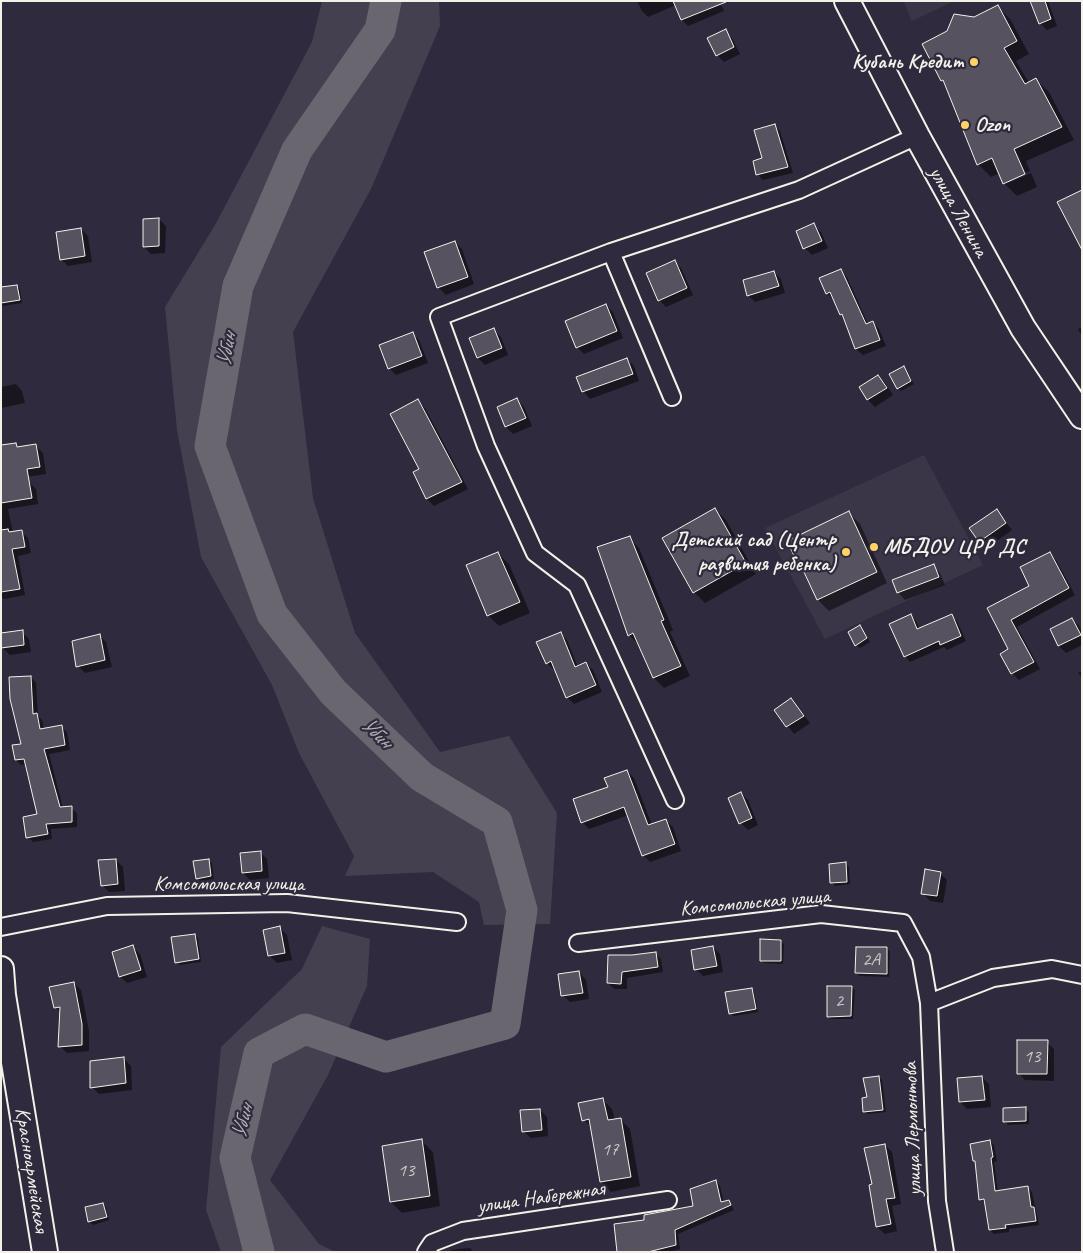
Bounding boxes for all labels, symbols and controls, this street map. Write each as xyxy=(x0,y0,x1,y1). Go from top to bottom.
place label: Кубань Кредит xyxy=(852,49,964,75)
marker: Кубань Кредит xyxy=(968,56,980,68)
place label: Ozon xyxy=(975,112,1010,138)
marker: Ozon xyxy=(959,119,971,131)
street label: улица Ленина xyxy=(923,162,993,262)
water label: Убин xyxy=(211,331,243,369)
place label: Детский сад (Центр развития ребенка) xyxy=(672,527,836,577)
place label: МБДОУ ЦРР ДС xyxy=(884,534,1025,560)
marker: МБДОУ ЦРР ДС xyxy=(868,541,880,553)
marker: Детский сад (Центр развития ребенка) xyxy=(840,546,852,558)
water label: Убин xyxy=(355,712,397,754)
street label: Комсомольская улица xyxy=(154,871,304,897)
street label: Комсомольская улица xyxy=(679,884,831,922)
house number: 2А xyxy=(862,949,880,971)
house number: 2 xyxy=(835,990,843,1012)
house number: 13 xyxy=(1023,1046,1041,1068)
street label: улица Лермонтова xyxy=(898,1062,928,1196)
water label: Убин xyxy=(226,1102,260,1142)
street label: Красноармейская xyxy=(9,1106,53,1234)
house number: 17 xyxy=(601,1139,619,1161)
house number: 13 xyxy=(397,1160,415,1182)
street label: улица Набережная xyxy=(476,1177,606,1219)

